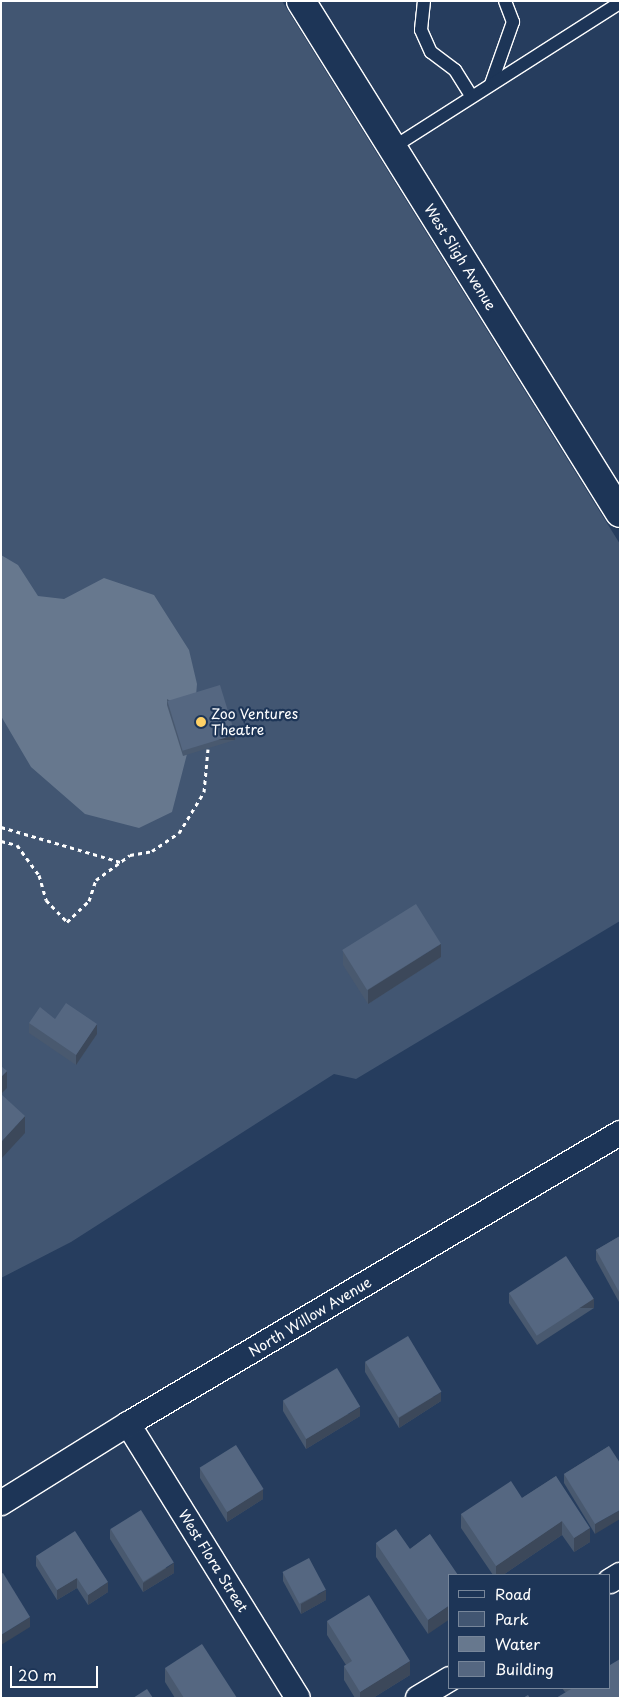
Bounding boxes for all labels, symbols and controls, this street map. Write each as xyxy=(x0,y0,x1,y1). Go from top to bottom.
street label: West Sligh Avenue xyxy=(420,200,500,314)
place label: Zoo Ventures Theatre xyxy=(211,706,298,739)
marker: Zoo Ventures Theatre xyxy=(195,716,207,728)
street label: North Willow Avenue xyxy=(246,1274,374,1360)
street label: West Flora Street xyxy=(175,1507,251,1615)
legend xyxy=(448,1574,611,1689)
text: Road xyxy=(495,1582,531,1605)
text: Park xyxy=(495,1607,529,1630)
text: Water xyxy=(495,1632,540,1655)
scale bar xyxy=(12,1656,100,1688)
text: Building xyxy=(495,1657,554,1680)
text: 20 m xyxy=(18,1663,57,1686)

